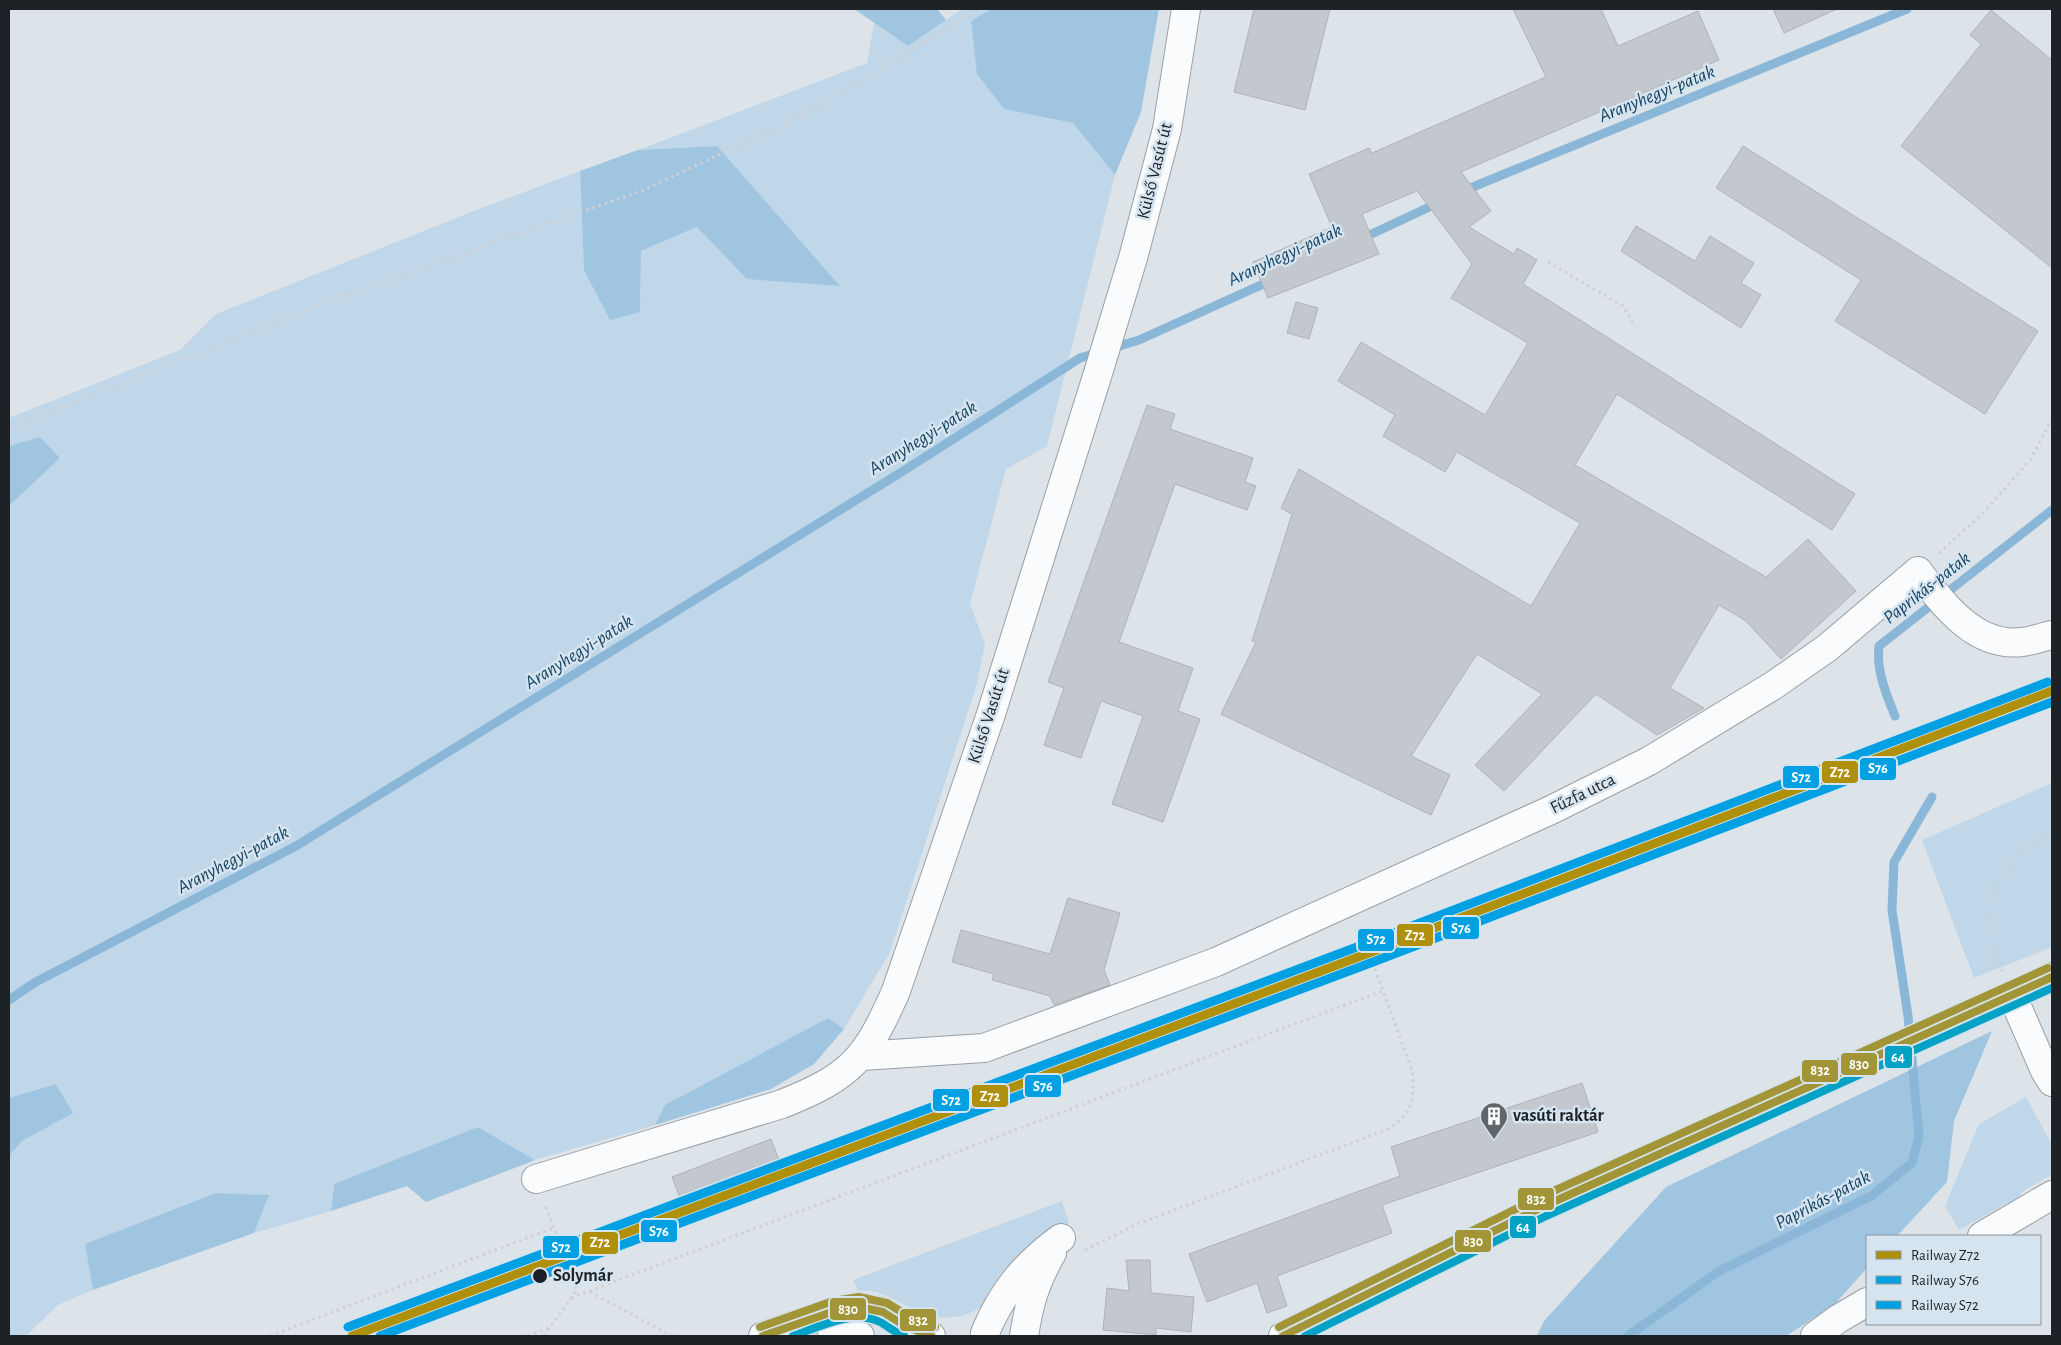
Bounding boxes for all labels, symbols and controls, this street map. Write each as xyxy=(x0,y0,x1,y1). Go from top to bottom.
water label: Aranyhegyi-patak xyxy=(1595,62,1718,126)
street label: Külső Vasút út xyxy=(1134,121,1176,221)
water label: Aranyhegyi-patak xyxy=(1224,220,1345,290)
water label: Aranyhegyi-patak xyxy=(865,397,981,479)
water label: Paprikás-patak xyxy=(1880,548,1974,628)
water label: Aranyhegyi-patak xyxy=(521,611,637,693)
street label: Külső Vasút út xyxy=(965,666,1013,766)
line badge: S76 xyxy=(1859,757,1897,781)
line badge: Z72 xyxy=(1821,760,1859,784)
text: S76 xyxy=(1868,762,1888,776)
line badge: S72 xyxy=(1782,765,1820,789)
text: Z72 xyxy=(1830,766,1851,780)
street label: Fűzfa utca xyxy=(1548,771,1618,817)
text: S72 xyxy=(1791,771,1811,785)
water label: Aranyhegyi-patak xyxy=(173,823,292,898)
line badge: S76 xyxy=(1442,916,1480,940)
text: S76 xyxy=(1451,922,1471,936)
line badge: Z72 xyxy=(1396,923,1434,947)
line badge: S72 xyxy=(1357,928,1395,952)
text: Z72 xyxy=(1405,929,1426,943)
text: S72 xyxy=(1366,933,1386,947)
line badge: 64 xyxy=(1884,1045,1913,1069)
text: 64 xyxy=(1891,1051,1905,1065)
line badge: 830 xyxy=(1840,1052,1878,1076)
text: 830 xyxy=(1849,1058,1869,1072)
line badge: 832 xyxy=(1801,1059,1839,1083)
text: 832 xyxy=(1810,1064,1830,1078)
line badge: S76 xyxy=(1024,1074,1062,1098)
text: S76 xyxy=(1033,1080,1053,1094)
line badge: Z72 xyxy=(971,1084,1009,1108)
line badge: S72 xyxy=(932,1088,970,1112)
text: Z72 xyxy=(980,1090,1001,1104)
text: S72 xyxy=(941,1094,961,1108)
building icon: vasúti raktár xyxy=(1479,1101,1509,1140)
place label: vasúti raktár xyxy=(1513,1107,1605,1125)
water label: Paprikás-patak xyxy=(1772,1167,1874,1233)
line badge: 832 xyxy=(1517,1187,1555,1211)
text: 832 xyxy=(1526,1193,1546,1207)
line badge: 64 xyxy=(1509,1215,1537,1239)
line badge: S76 xyxy=(640,1219,678,1243)
text: 64 xyxy=(1516,1221,1530,1235)
text: S76 xyxy=(649,1225,669,1239)
line badge: 830 xyxy=(1454,1229,1492,1253)
line badge: Z72 xyxy=(581,1231,619,1255)
line badge: S72 xyxy=(542,1235,580,1259)
text: 830 xyxy=(1463,1235,1483,1249)
legend xyxy=(1866,1235,2041,1325)
text: Z72 xyxy=(590,1236,611,1250)
text: S72 xyxy=(551,1241,571,1255)
text: Railway Z72 xyxy=(1911,1248,1980,1263)
marker: Solymár xyxy=(531,1267,549,1285)
place label: Solymár xyxy=(553,1267,613,1285)
text: Railway S76 xyxy=(1911,1273,1979,1288)
line badge: 830 xyxy=(829,1297,867,1321)
text: Railway S72 xyxy=(1911,1298,1979,1313)
text: 830 xyxy=(838,1303,858,1317)
line badge: 832 xyxy=(899,1308,937,1332)
text: 832 xyxy=(908,1314,928,1328)

